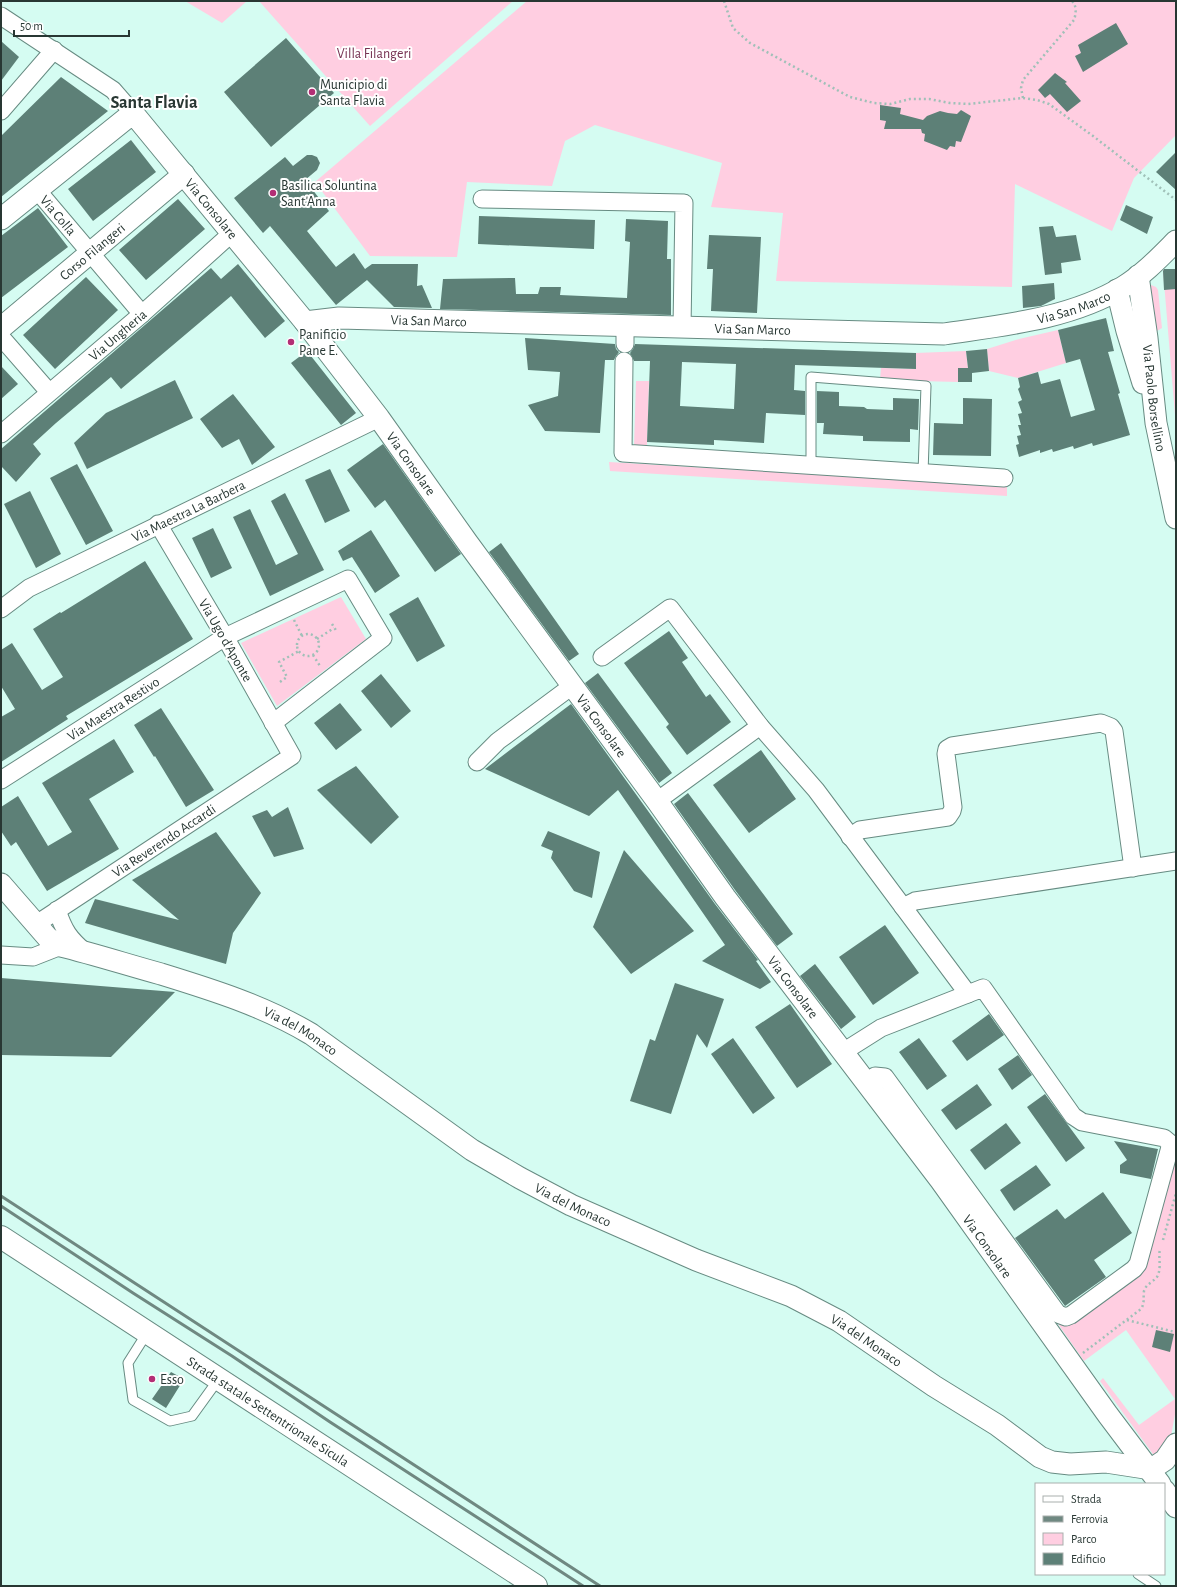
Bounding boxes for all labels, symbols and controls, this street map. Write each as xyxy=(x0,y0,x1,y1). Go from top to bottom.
scale bar xyxy=(14,12,129,38)
text: 50 m xyxy=(20,20,43,32)
park label: Villa Filangeri xyxy=(337,47,411,61)
place label: Municipio di Santa Flavia xyxy=(320,78,388,108)
marker: Municipio di Santa Flavia xyxy=(307,87,317,97)
district label: Santa Flavia xyxy=(110,94,198,112)
street label: Via Consolare xyxy=(182,176,240,242)
place label: Basilica Soluntina Sant'Anna xyxy=(281,179,377,209)
marker: Basilica Soluntina Sant'Anna xyxy=(268,188,278,198)
street label: Via Colla xyxy=(37,193,79,239)
street label: Corso Filangeri xyxy=(57,221,128,283)
street label: Via San Marco xyxy=(1036,289,1113,327)
street label: Via Ungheria xyxy=(87,307,150,364)
street label: Via San Marco xyxy=(390,313,467,329)
street label: Via San Marco xyxy=(714,322,791,338)
place label: Panificio Pane E. xyxy=(299,328,346,358)
marker: Panificio Pane E. xyxy=(286,337,296,347)
street label: Via Paolo Borsellino xyxy=(1140,344,1168,453)
street label: Via Consolare xyxy=(383,430,438,498)
street label: Via Maestra La Barbera xyxy=(130,478,248,545)
street label: Via Ugo d'Aponte xyxy=(196,597,254,684)
street label: Via Maestra Restivo xyxy=(65,675,162,744)
street label: Via Consolare xyxy=(573,692,628,760)
street label: Via Reverendo Accardi xyxy=(110,802,218,880)
street label: Via Consolare xyxy=(765,954,820,1021)
street label: Via del Monaco xyxy=(261,1005,340,1059)
street label: Via del Monaco xyxy=(532,1181,613,1230)
street label: Via Consolare xyxy=(960,1213,1014,1281)
street label: Via del Monaco xyxy=(828,1312,904,1370)
street label: Strada statale Settentrionale Sicula xyxy=(184,1354,352,1470)
place label: Esso xyxy=(160,1373,184,1387)
marker: Esso xyxy=(147,1374,157,1384)
legend xyxy=(1035,1483,1165,1575)
text: Strada xyxy=(1071,1493,1102,1505)
text: Ferrovia xyxy=(1071,1513,1109,1525)
text: Parco xyxy=(1071,1533,1097,1545)
text: Edificio xyxy=(1071,1553,1106,1565)

